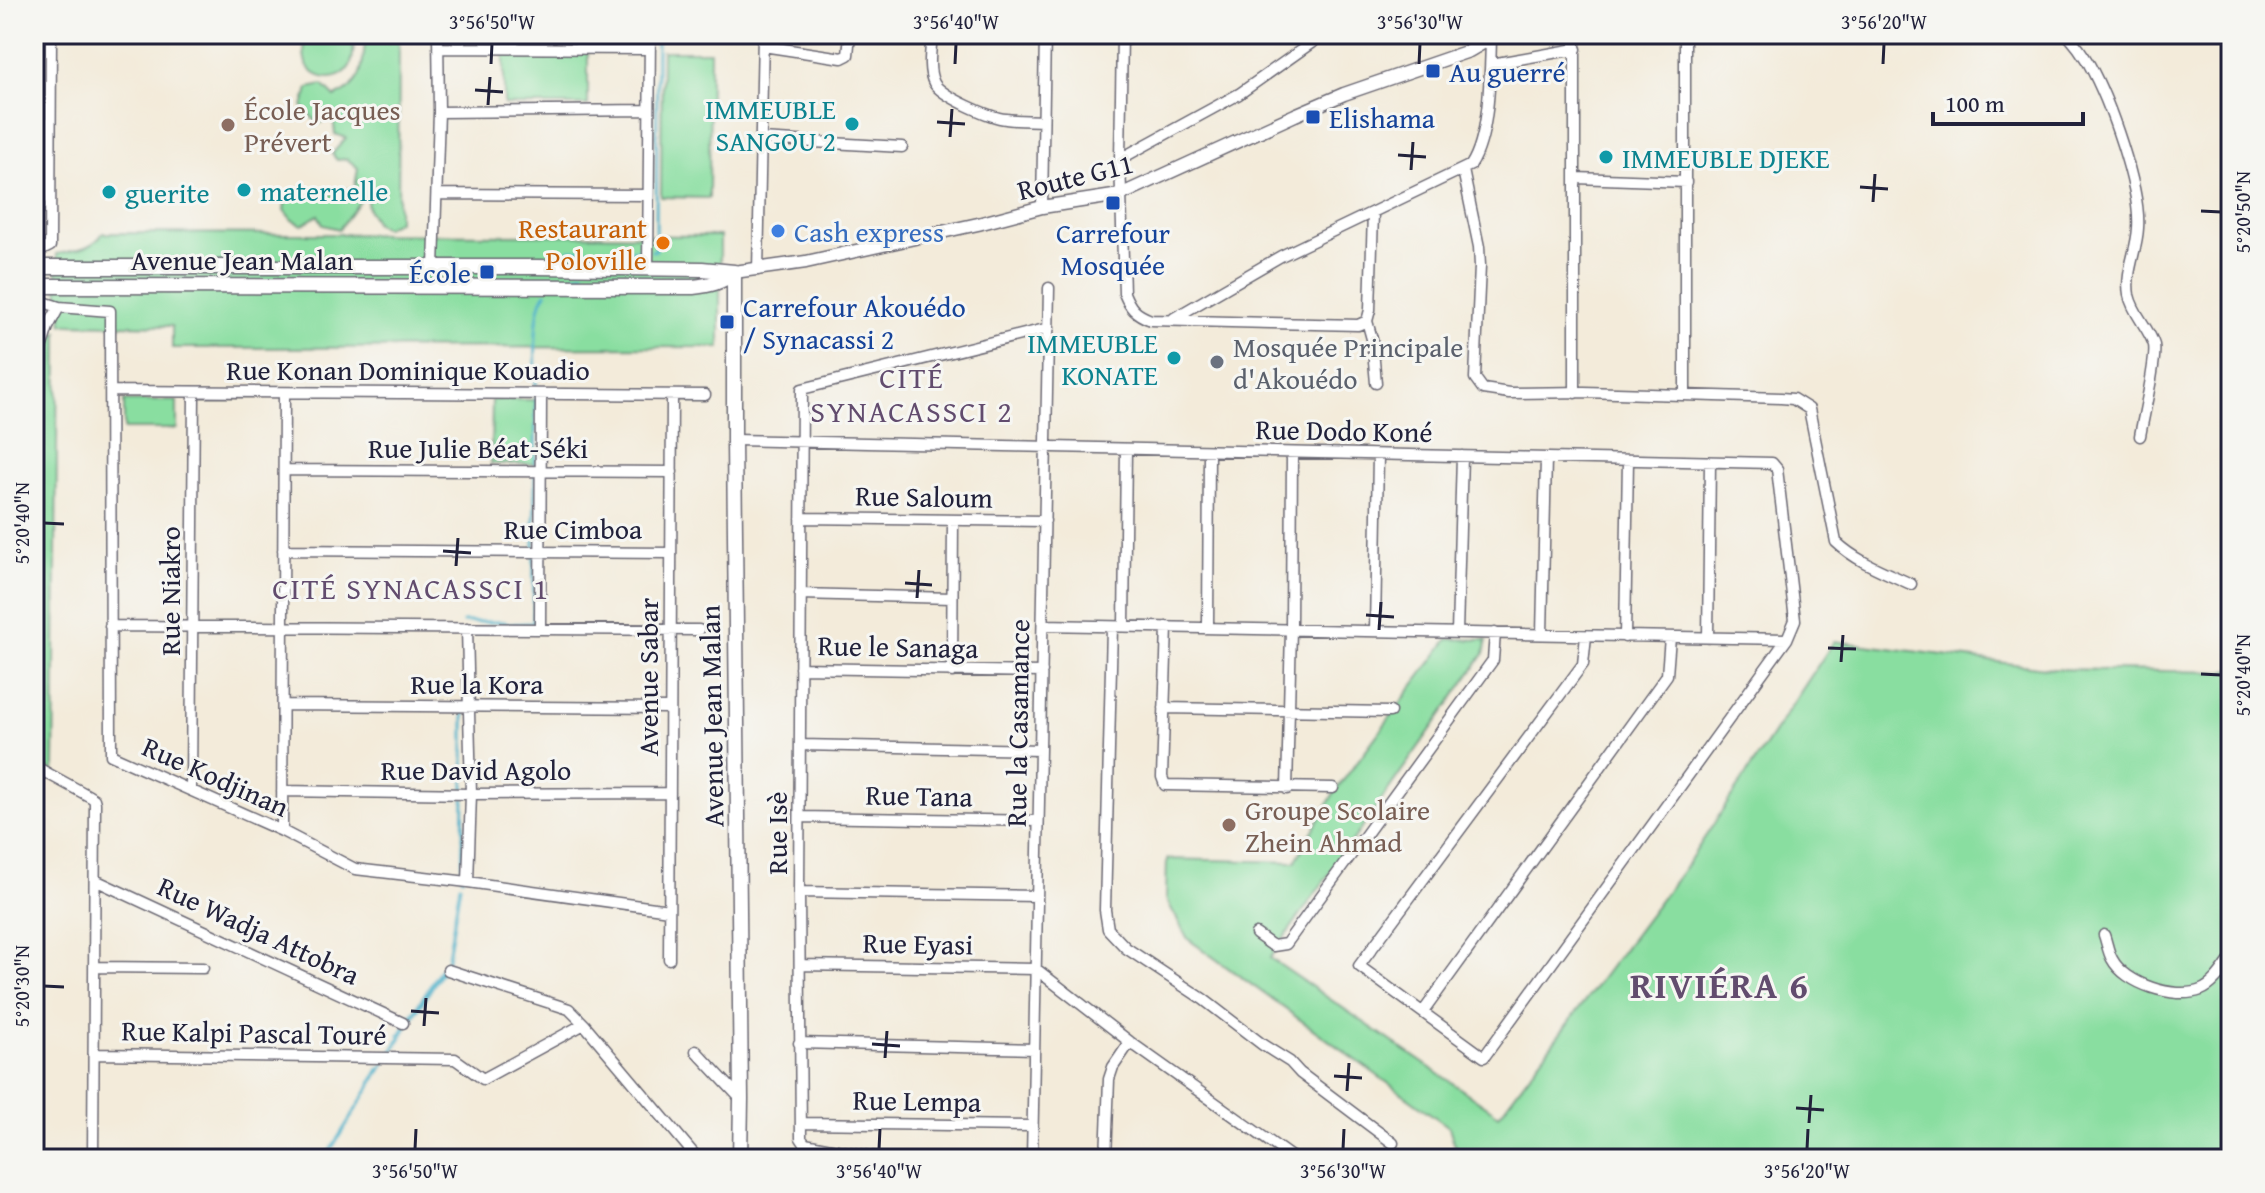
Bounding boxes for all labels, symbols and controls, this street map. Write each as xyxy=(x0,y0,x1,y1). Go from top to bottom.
text: 3°56'50"W xyxy=(449,7,535,36)
text: 3°56'40"W xyxy=(913,7,999,36)
text: 3°56'30"W xyxy=(1377,7,1463,36)
text: 3°56'20"W xyxy=(1841,7,1927,36)
place label: Au guerré xyxy=(1449,51,1566,92)
marker: Au guerré xyxy=(1424,62,1442,80)
scale bar xyxy=(1933,76,2083,126)
text: 100 m xyxy=(1945,86,2005,121)
place label: IMMEUBLE SANGOU 2 xyxy=(705,88,836,161)
place label: École Jacques Prévert xyxy=(244,89,401,162)
place label: Elishama xyxy=(1329,97,1436,138)
marker: Elishama xyxy=(1304,108,1322,126)
marker: IMMEUBLE SANGOU 2 xyxy=(843,115,861,133)
marker: École Jacques Prévert xyxy=(219,116,237,134)
place label: IMMEUBLE DJEKE xyxy=(1622,137,1830,178)
street label: Route G11 xyxy=(1013,142,1137,210)
marker: IMMEUBLE DJEKE xyxy=(1597,148,1615,166)
place label: maternelle xyxy=(260,170,388,211)
text: 5°20'50"N xyxy=(2228,171,2257,253)
place label: guerite xyxy=(125,172,210,213)
marker: maternelle xyxy=(235,181,253,199)
marker: guerite xyxy=(100,183,118,201)
marker: Carrefour Mosquée xyxy=(1104,194,1122,212)
place label: Restaurant Poloville xyxy=(518,207,647,280)
place label: Cash express xyxy=(794,211,944,252)
place label: Carrefour Mosquée xyxy=(1056,212,1171,285)
marker: Cash express xyxy=(769,222,787,240)
marker: Restaurant Poloville xyxy=(654,234,672,252)
street label: Avenue Jean Malan xyxy=(131,239,353,280)
place label: École xyxy=(409,252,471,293)
marker: École xyxy=(478,263,496,281)
place label: Carrefour Akouédo / Synacassi 2 xyxy=(743,286,966,359)
marker: Carrefour Akouédo / Synacassi 2 xyxy=(718,313,736,331)
place label: IMMEUBLE KONATE xyxy=(1027,322,1158,395)
place label: Mosquée Principale d'Akouédo xyxy=(1233,326,1463,399)
street label: Rue Konan Dominique Kouadio xyxy=(226,349,590,390)
marker: IMMEUBLE KONATE xyxy=(1165,349,1183,367)
marker: Mosquée Principale d'Akouédo xyxy=(1208,353,1226,371)
district label: CITÉ SYNACASSCI 2 xyxy=(810,355,1014,433)
street label: Rue Dodo Koné xyxy=(1255,408,1433,452)
street label: Rue Julie Béat-Séki xyxy=(368,427,588,468)
street label: Rue Saloum xyxy=(855,474,993,518)
text: 5°20'40"N xyxy=(7,482,36,564)
street label: Rue Cimboa xyxy=(504,508,643,549)
street label: Rue Niakro xyxy=(149,526,190,656)
district label: CITÉ SYNACASSCI 1 xyxy=(272,566,550,610)
street label: Avenue Sabar xyxy=(627,597,668,756)
street label: Avenue Jean Malan xyxy=(689,604,733,827)
street label: Rue la Casamance xyxy=(995,619,1039,827)
street label: Rue le Sanaga xyxy=(817,624,979,668)
text: 5°20'40"N xyxy=(2228,634,2257,716)
street label: Rue la Kora xyxy=(410,663,544,704)
street label: Rue Kodjinan xyxy=(136,725,296,827)
street label: Rue David Agolo xyxy=(381,749,571,790)
street label: Rue Tana xyxy=(865,774,974,816)
place label: Groupe Scolaire Zhein Ahmad xyxy=(1245,789,1430,862)
street label: Rue Isè xyxy=(756,791,797,875)
marker: Groupe Scolaire Zhein Ahmad xyxy=(1220,816,1238,834)
street label: Rue Wadja Attobra xyxy=(151,865,367,995)
street label: Rue Eyasi xyxy=(862,922,974,964)
text: 5°20'30"N xyxy=(7,945,36,1027)
district label: RIVIÉRA 6 xyxy=(1630,958,1810,1011)
street label: Rue Kalpi Pascal Touré xyxy=(121,1009,387,1055)
street label: Rue Lempa xyxy=(852,1078,982,1122)
text: 3°56'50"W xyxy=(372,1156,458,1185)
text: 3°56'40"W xyxy=(836,1156,922,1185)
text: 3°56'30"W xyxy=(1300,1156,1386,1185)
text: 3°56'20"W xyxy=(1764,1156,1850,1185)

